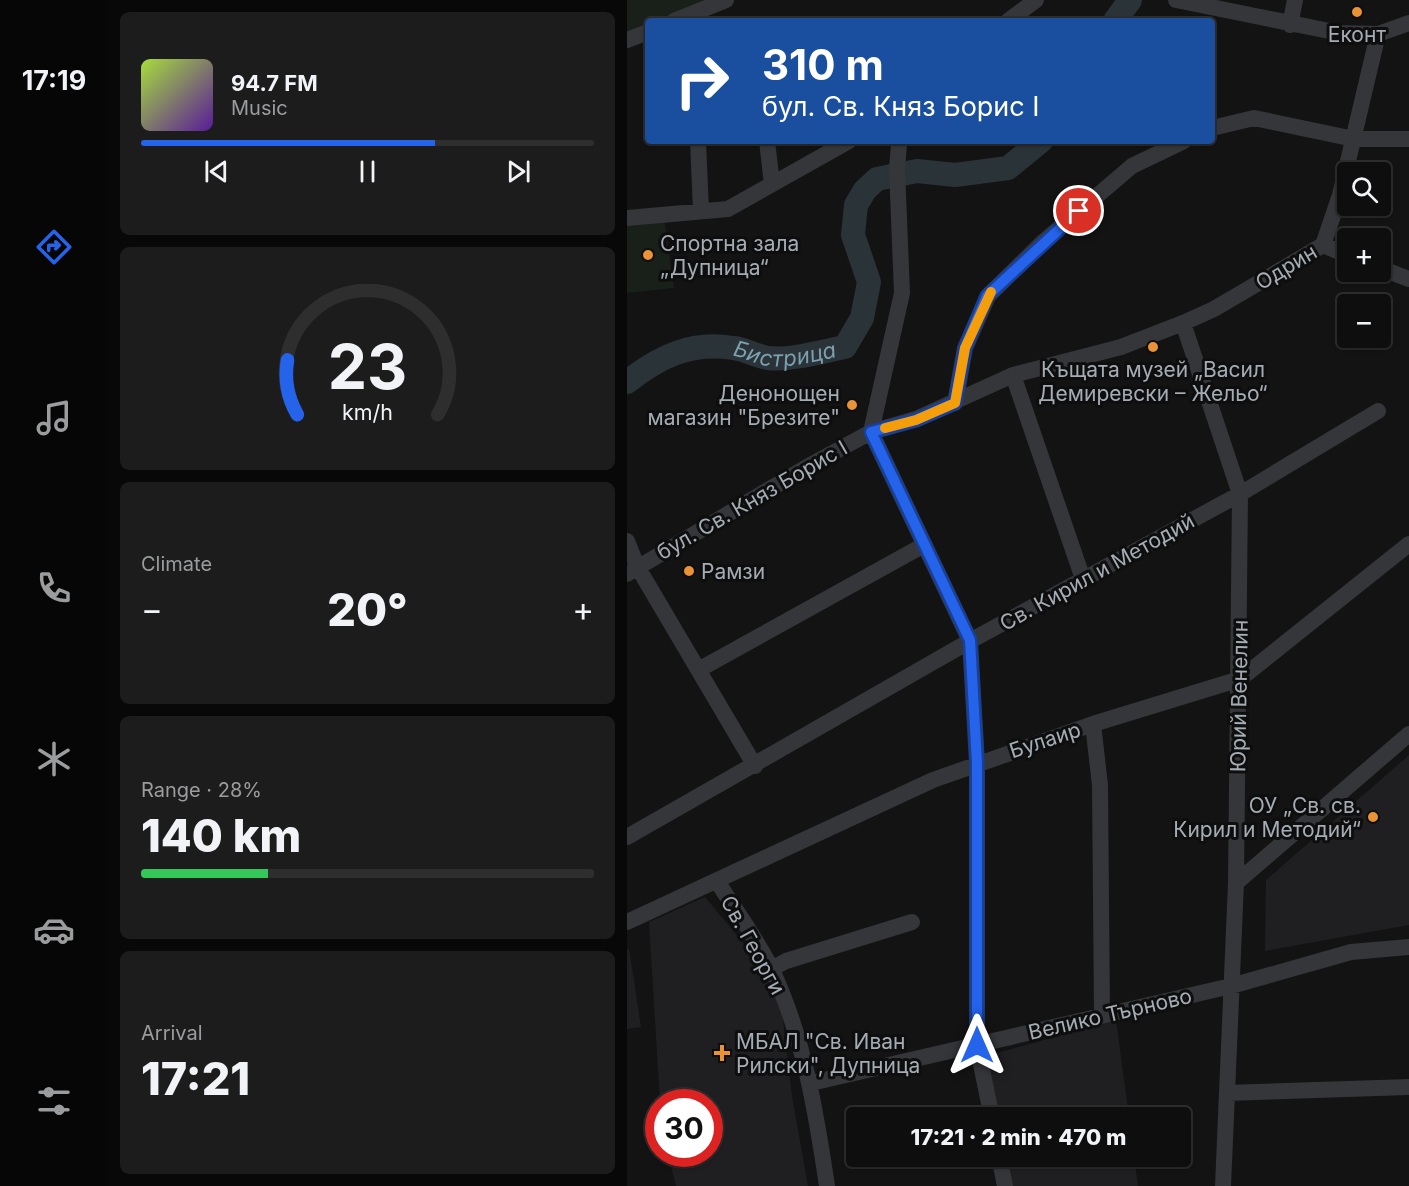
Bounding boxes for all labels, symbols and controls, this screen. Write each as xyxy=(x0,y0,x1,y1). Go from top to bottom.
marker: Еконт xyxy=(1350,5,1364,19)
place label: Еконт xyxy=(1328,22,1386,47)
text: 310 m xyxy=(762,39,884,90)
icon: right xyxy=(663,42,741,120)
text: 17:19 xyxy=(22,64,86,97)
text: 94.7 FM xyxy=(231,70,318,96)
text: бул. Св. Княз Борис I xyxy=(762,90,1040,123)
text: Music xyxy=(231,96,288,120)
icon: previous xyxy=(200,155,233,188)
icon: pause xyxy=(351,155,384,188)
icon: next xyxy=(502,155,535,188)
map controls xyxy=(1337,162,1391,348)
button: search xyxy=(1337,162,1391,216)
pin xyxy=(1053,185,1104,236)
icon: arrive xyxy=(1062,194,1095,227)
icon: directions xyxy=(33,226,75,268)
button: + xyxy=(1337,228,1391,282)
place label: Спортна зала „Дупница“ xyxy=(660,231,799,280)
street label: Одрин xyxy=(1251,239,1321,295)
marker: Спортна зала „Дупница“ xyxy=(641,248,655,262)
button: − xyxy=(1337,294,1391,348)
text: 23 xyxy=(328,329,407,404)
water label: Бистрица xyxy=(731,335,838,372)
marker: Къщата музей „Васил Демиревски – Жельо“ xyxy=(1146,340,1160,354)
place label: Къщата музей „Васил Демиревски – Жельо“ xyxy=(1038,357,1268,406)
place label: Денонощен магазин "Брезите" xyxy=(648,381,840,430)
icon: music xyxy=(33,397,75,439)
marker: Денонощен магазин "Брезите" xyxy=(845,398,859,412)
text: km/h xyxy=(342,400,393,426)
street label: бул. Св. Княз Борис I xyxy=(652,435,852,565)
street label: Св. Кирил и Методий xyxy=(995,508,1199,636)
text: Climate xyxy=(141,552,212,576)
place label: Рамзи xyxy=(701,559,765,584)
marker: Рамзи xyxy=(682,564,696,578)
icon: phone xyxy=(33,567,75,609)
text: 20° xyxy=(327,582,408,637)
text: − xyxy=(141,589,163,629)
text: + xyxy=(572,589,594,629)
street label: Юрий Венелин xyxy=(1225,620,1253,772)
street label: Булаир xyxy=(1006,717,1084,763)
icon: climate xyxy=(33,738,75,780)
text: Range · 28% xyxy=(141,778,262,802)
place label: ОУ „Св. св. Кирил и Методий“ xyxy=(1173,793,1361,842)
text: 140 km xyxy=(141,808,301,863)
marker: ОУ „Св. св. Кирил и Методий“ xyxy=(1366,810,1380,824)
street label: Св. Георги xyxy=(716,891,790,999)
icon: car xyxy=(33,909,75,951)
street label: Велико Търново xyxy=(1026,983,1194,1045)
position arrow xyxy=(945,1013,1009,1077)
text: Arrival xyxy=(141,1021,203,1045)
place label: МБАЛ "Св. Иван Рилски", Дупница xyxy=(736,1029,920,1078)
marker: МБАЛ "Св. Иван Рилски", Дупница xyxy=(713,1044,731,1062)
text: 17:21 xyxy=(141,1051,250,1106)
icon: filters xyxy=(33,1080,75,1122)
speed limit sign: 30 xyxy=(645,1089,723,1167)
text: 17:21 · 2 min · 470 m xyxy=(911,1124,1126,1150)

